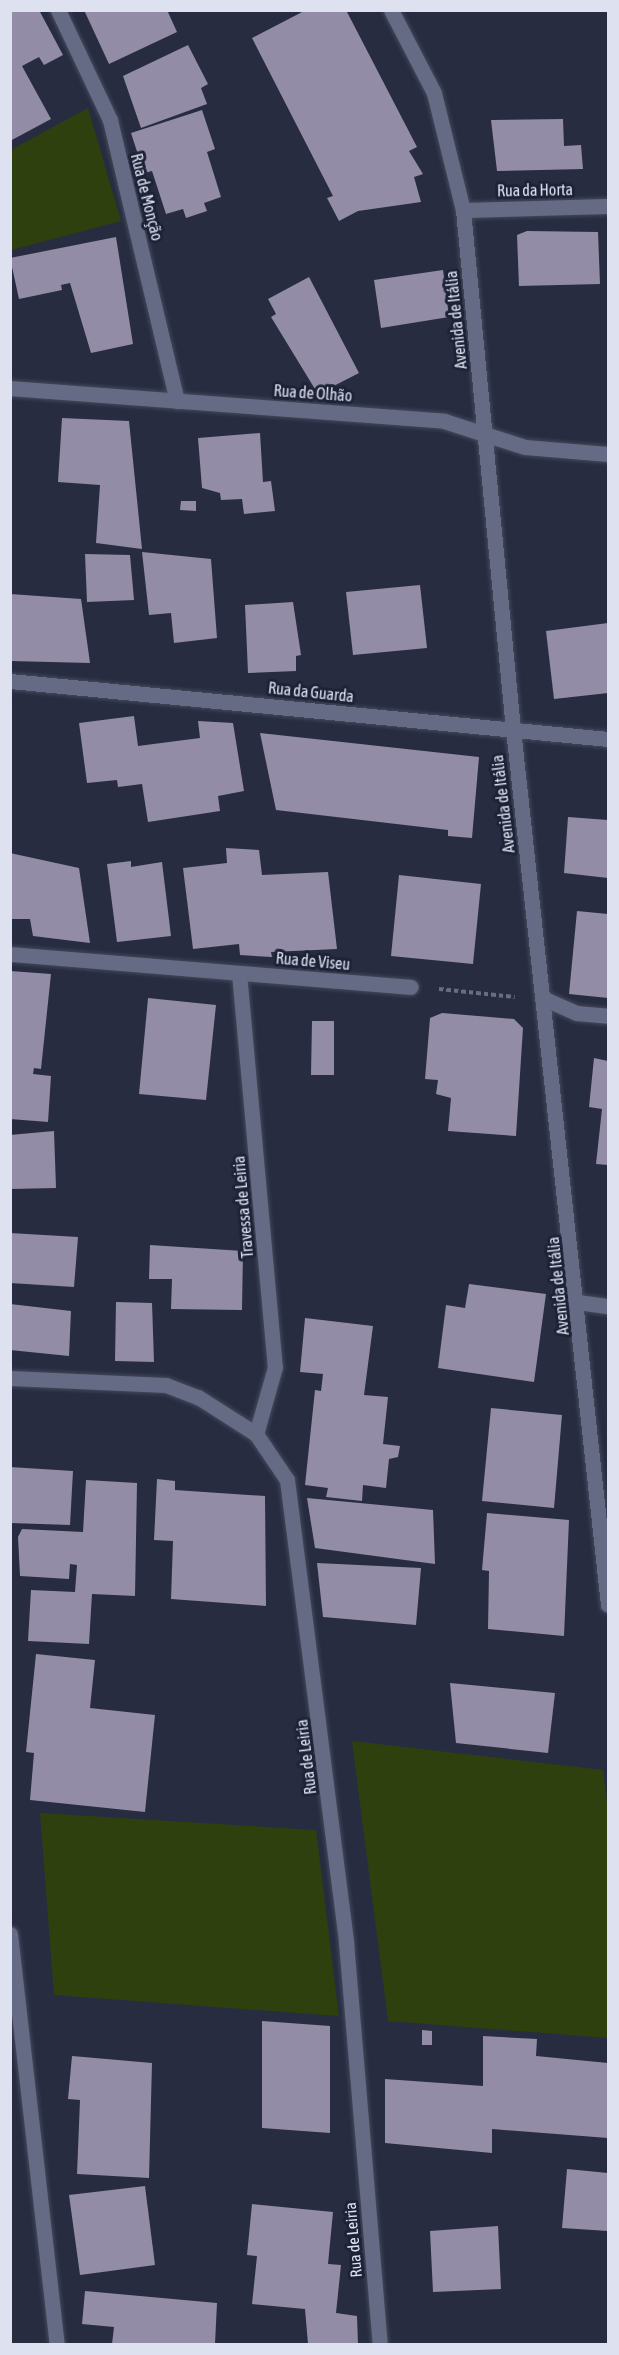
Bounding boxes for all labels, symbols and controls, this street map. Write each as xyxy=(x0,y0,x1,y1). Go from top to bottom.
street label: Rua de Monção xyxy=(127,151,167,243)
street label: Rua da Horta xyxy=(497,180,573,200)
street label: Avenida de Itália xyxy=(441,270,471,370)
street label: Rua de Olhão xyxy=(273,381,353,405)
street label: Rua da Guarda xyxy=(267,678,355,706)
street label: Avenida de Itália xyxy=(487,754,519,854)
street label: Rua de Viseu xyxy=(275,948,351,974)
street label: Travessa de Leiria xyxy=(229,1155,257,1259)
street label: Avenida de Itália xyxy=(543,1236,573,1336)
street label: Rua de Leiria xyxy=(292,1718,320,1796)
street label: Rua de Leiria xyxy=(340,2202,366,2278)

